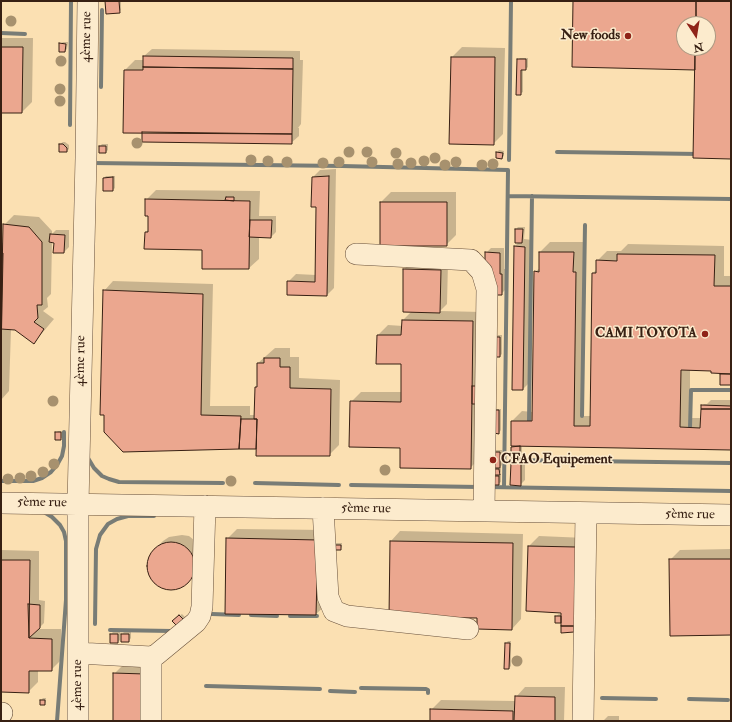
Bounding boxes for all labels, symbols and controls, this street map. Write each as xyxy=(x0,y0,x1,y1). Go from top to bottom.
street label: 4ème rue xyxy=(78,11,96,63)
north arrow xyxy=(676,16,716,56)
place label: New foods xyxy=(561,28,620,44)
marker: New foods xyxy=(623,31,633,41)
text: N xyxy=(692,40,705,55)
place label: CAMI TOYOTA xyxy=(595,326,697,342)
marker: CAMI TOYOTA xyxy=(700,329,710,339)
street label: 4ème rue xyxy=(72,335,90,387)
place label: CFAO Equipement xyxy=(501,452,612,468)
marker: CFAO Equipement xyxy=(488,455,498,465)
street label: 5ème rue xyxy=(17,494,67,512)
street label: 5ème rue xyxy=(341,500,391,518)
street label: 5ème rue xyxy=(665,506,715,524)
street label: 4ème rue xyxy=(70,659,86,711)

